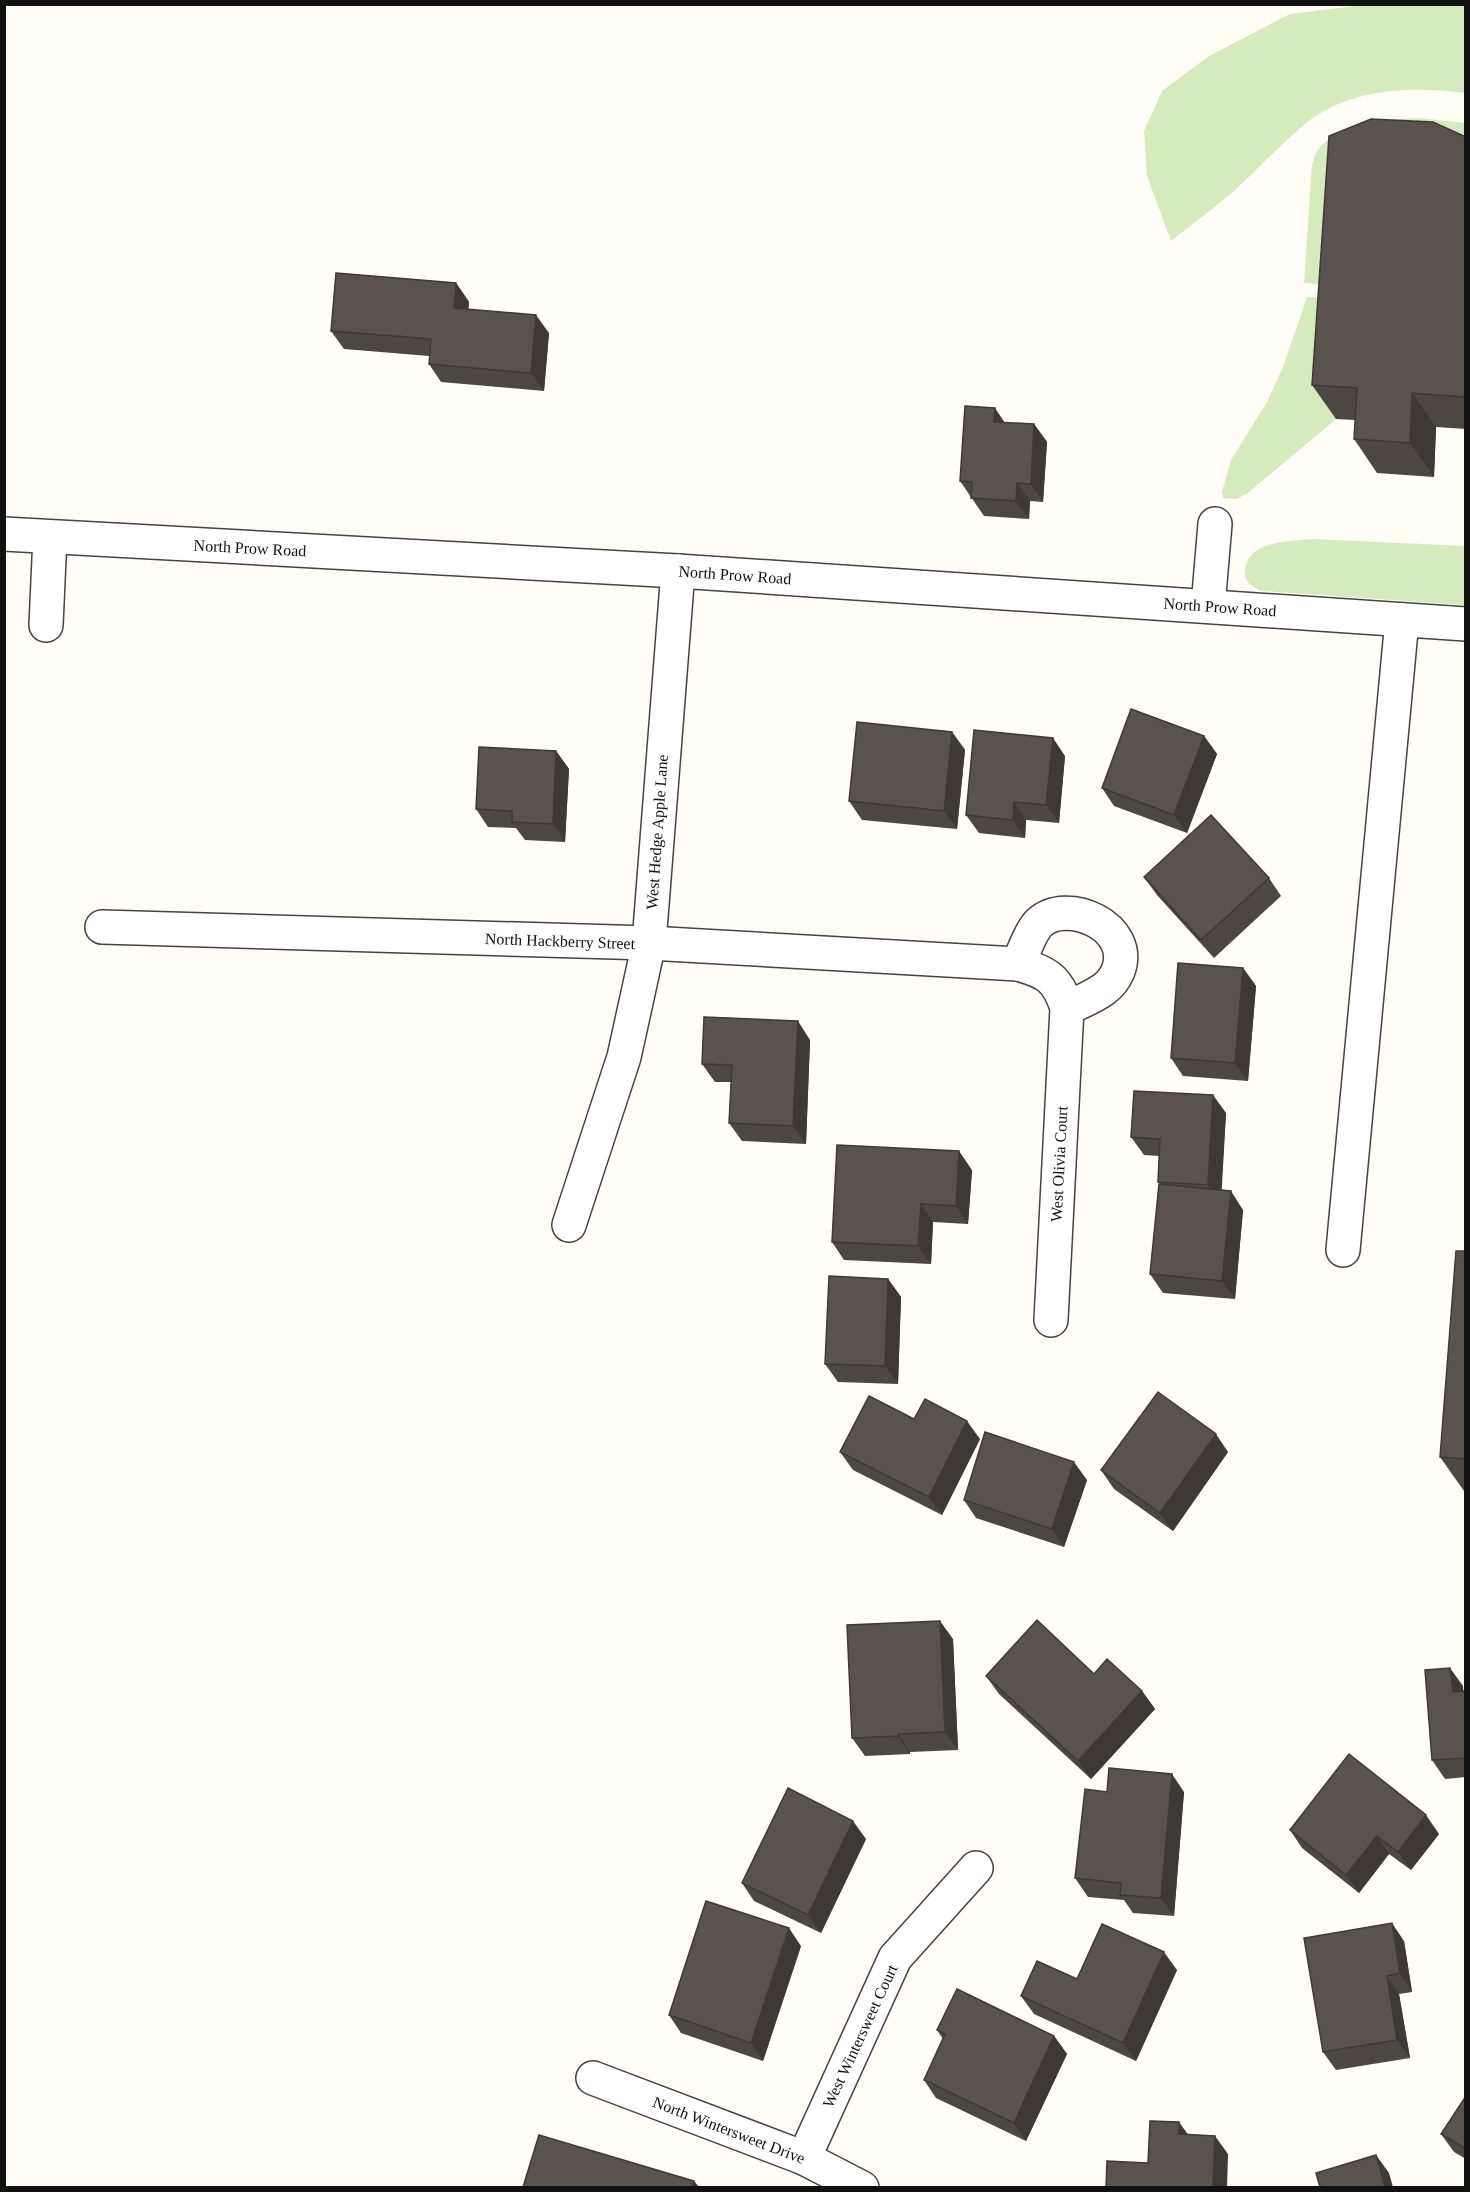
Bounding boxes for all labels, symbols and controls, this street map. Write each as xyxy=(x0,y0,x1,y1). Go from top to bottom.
street label: North Prow Road xyxy=(193,537,307,559)
street label: North Prow Road xyxy=(678,563,792,587)
street label: North Prow Road xyxy=(1163,595,1277,619)
street label: West Hedge Apple Lane xyxy=(643,754,672,910)
street label: North Hackberry Street xyxy=(485,930,636,953)
street label: West Olivia Court xyxy=(1047,1105,1071,1222)
street label: West Wintersweet Court xyxy=(819,1961,901,2110)
street label: North Wintersweet Drive xyxy=(650,2093,808,2167)

